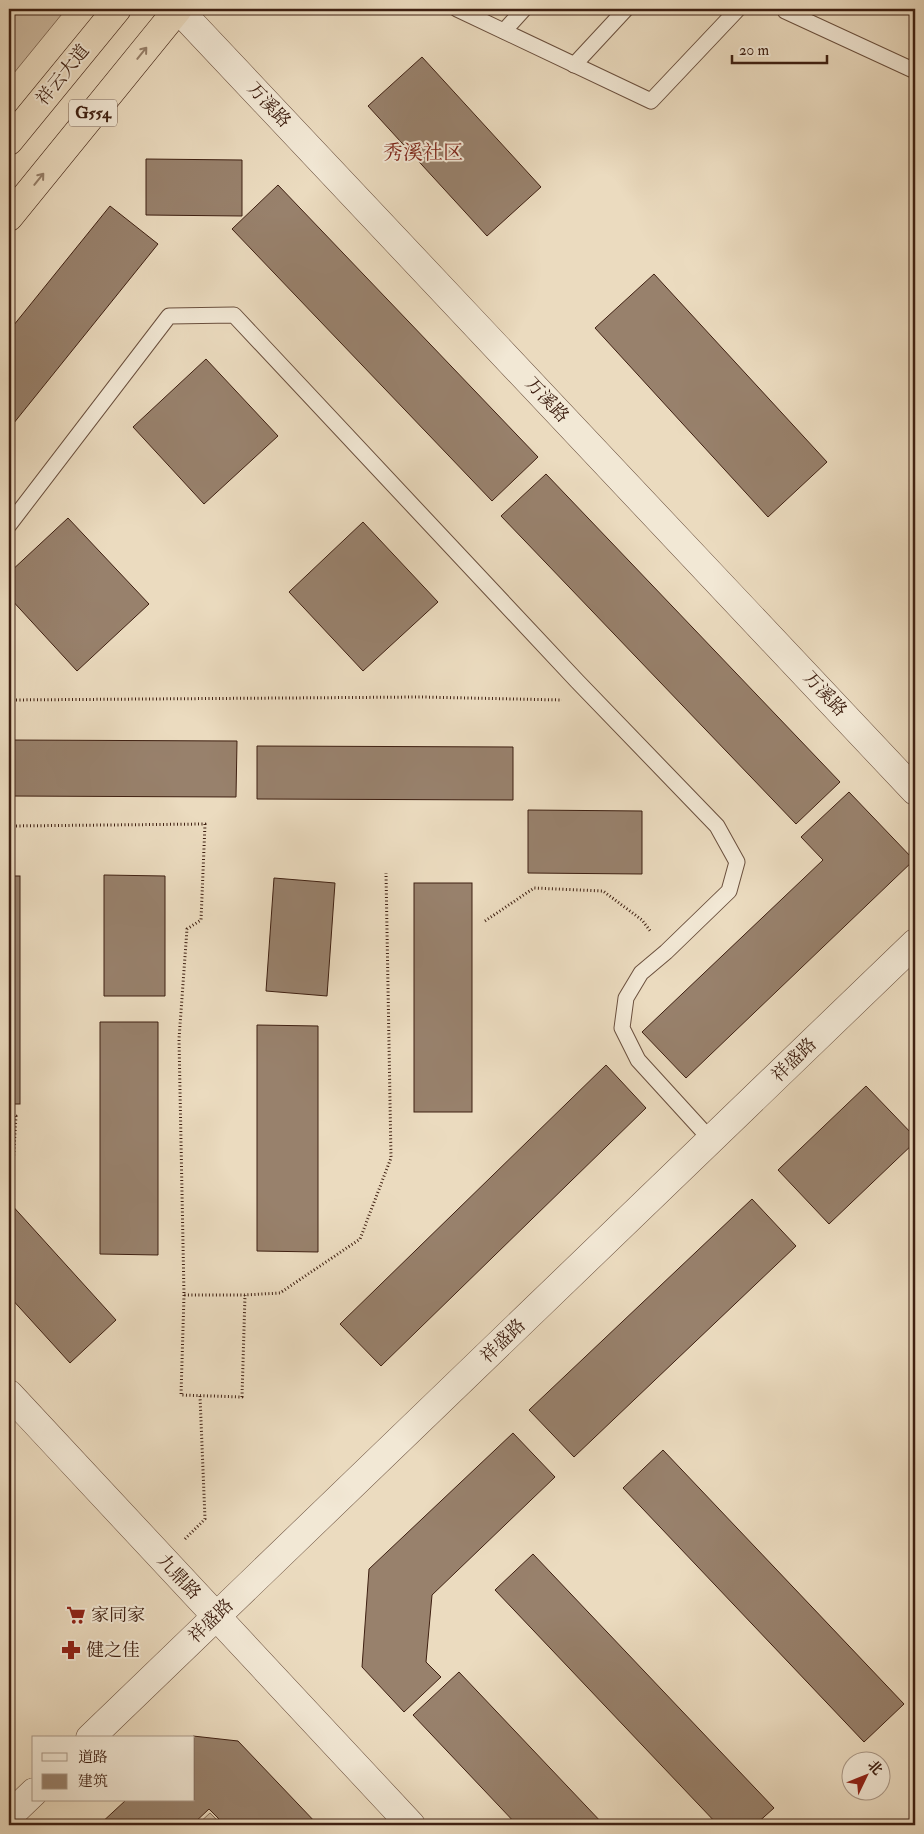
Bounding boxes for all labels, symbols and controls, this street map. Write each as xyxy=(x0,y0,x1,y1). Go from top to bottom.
scale bar xyxy=(732,32,826,64)
street label: 祥云大道 xyxy=(31,40,95,110)
text: 20 m xyxy=(739,41,769,60)
one-way arrow xyxy=(137,47,148,60)
street label: 万溪路 xyxy=(242,77,296,133)
road number: G554 xyxy=(69,100,117,126)
district label: 秀溪社区 xyxy=(383,140,463,165)
one-way arrow xyxy=(34,173,45,186)
street label: 万溪路 xyxy=(520,372,574,428)
street label: 万溪路 xyxy=(798,666,852,722)
street label: 祥盛路 xyxy=(767,1033,821,1087)
street label: 祥盛路 xyxy=(476,1314,530,1368)
street label: 九鼎路 xyxy=(152,1549,206,1605)
street label: 祥盛路 xyxy=(184,1594,238,1648)
supermarket icon: 家同家 xyxy=(65,1604,87,1626)
place label: 家同家 xyxy=(91,1604,145,1627)
pharmacy icon: 健之佳 xyxy=(60,1639,82,1661)
place label: 健之佳 xyxy=(86,1639,140,1662)
legend xyxy=(32,1736,195,1802)
text: 道路 xyxy=(78,1748,108,1767)
north arrow xyxy=(842,1752,892,1802)
text: 北 xyxy=(864,1757,886,1778)
text: 建筑 xyxy=(78,1772,108,1791)

